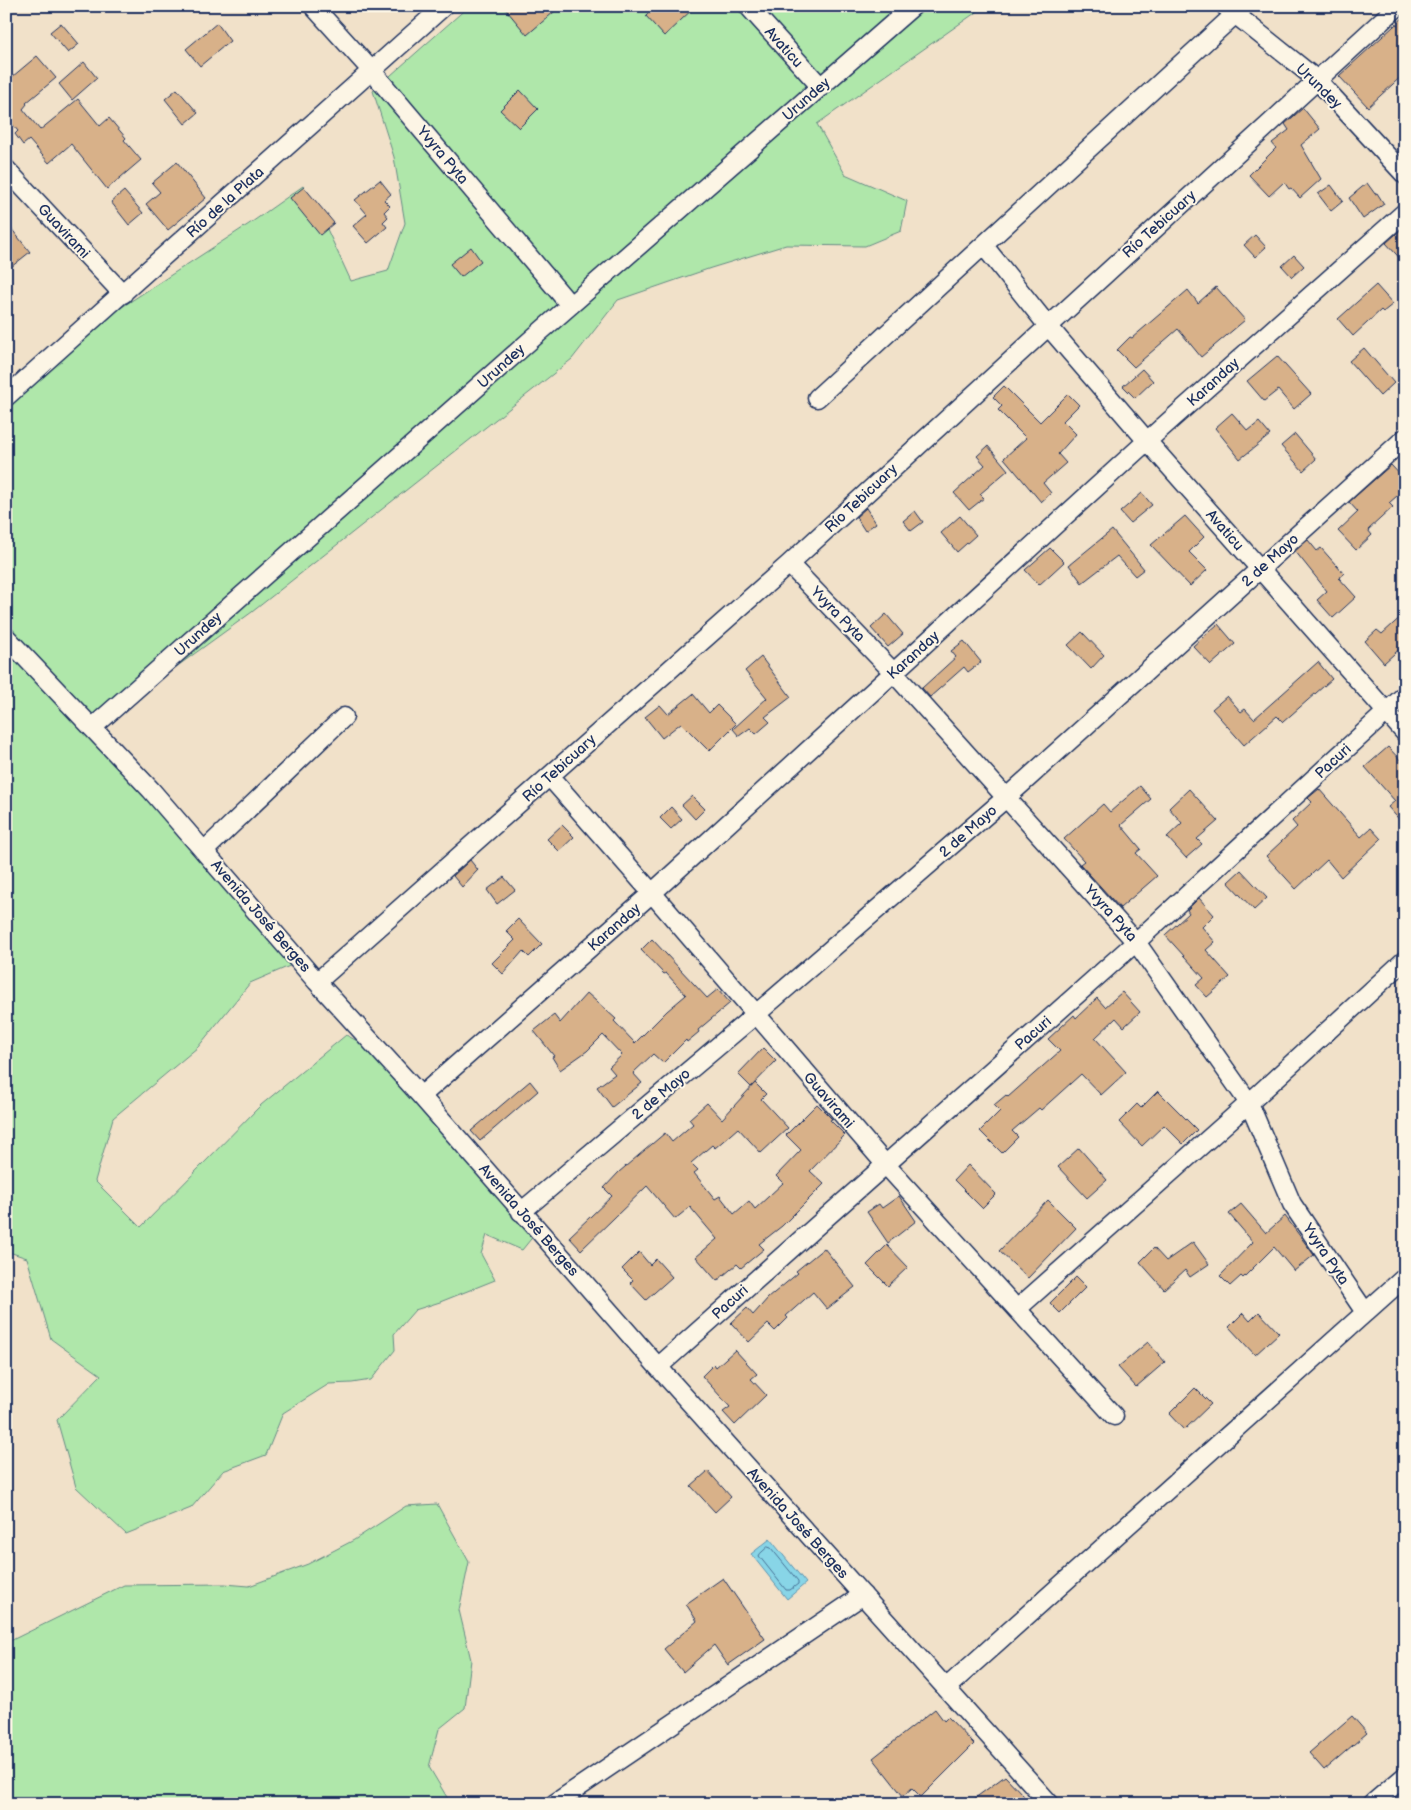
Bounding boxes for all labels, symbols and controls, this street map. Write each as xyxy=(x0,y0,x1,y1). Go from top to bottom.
street label: Avaticu xyxy=(760,23,807,72)
street label: Urundey xyxy=(1291,60,1346,113)
street label: Urundey xyxy=(778,73,834,125)
street label: Yvyra Pyta xyxy=(412,122,472,188)
street label: Río de la Plata xyxy=(183,163,268,242)
street label: Río Tebicuary xyxy=(1119,186,1200,262)
street label: Guavirami xyxy=(33,200,94,263)
street label: Urundey xyxy=(474,340,529,393)
street label: Karanday xyxy=(1183,354,1244,411)
street label: Río Tebicuary xyxy=(821,460,902,537)
street label: Avaticu xyxy=(1201,506,1248,555)
street label: 2 de Mayo xyxy=(1238,530,1303,591)
street label: Yvyra Pyta xyxy=(806,582,869,646)
street label: Urundey xyxy=(171,608,226,661)
street label: Karanday xyxy=(883,627,944,684)
street label: Río Tebicuary xyxy=(519,730,600,806)
street label: Pacuri xyxy=(1311,740,1355,783)
street label: 2 de Mayo xyxy=(935,801,1001,862)
street label: Avenida José Berges xyxy=(207,856,315,977)
street label: Yvyra Pyta xyxy=(1079,880,1141,946)
street label: Karanday xyxy=(584,899,645,956)
street label: Pacuri xyxy=(1011,1012,1056,1055)
street label: 2 de Mayo xyxy=(628,1064,695,1124)
street label: Guavirami xyxy=(799,1068,858,1132)
street label: Avenida José Berges xyxy=(475,1160,583,1281)
street label: Yvyra Pyta xyxy=(1298,1219,1353,1289)
street label: Pacuri xyxy=(708,1281,753,1324)
street label: Avenida José Berges xyxy=(743,1464,853,1583)

